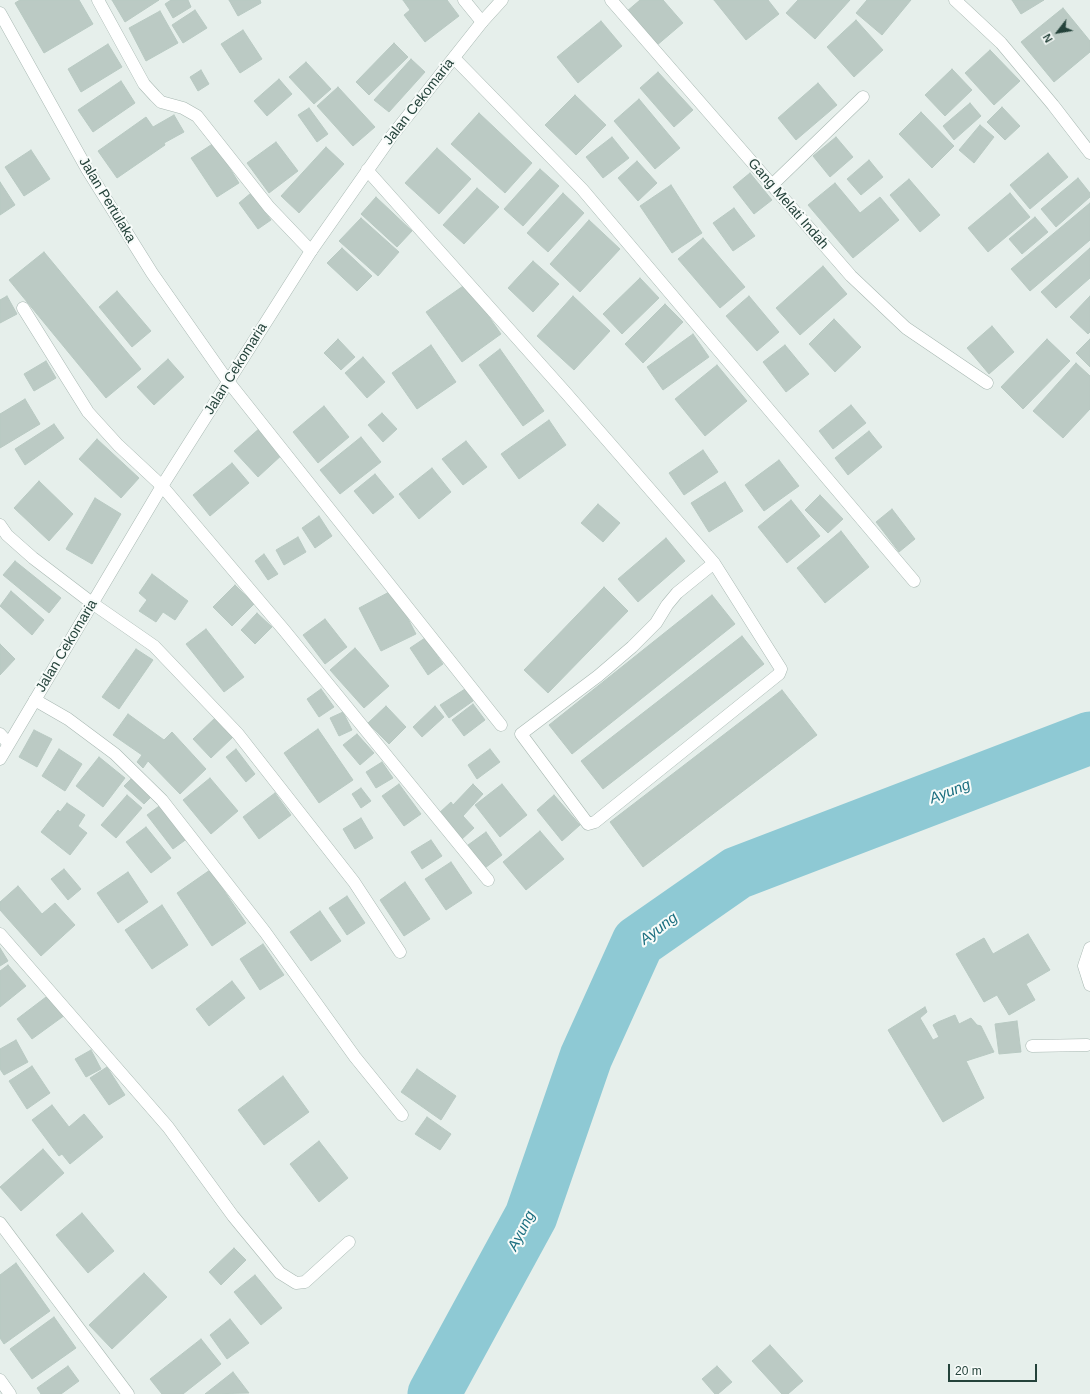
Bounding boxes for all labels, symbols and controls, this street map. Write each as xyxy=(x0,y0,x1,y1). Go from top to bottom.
north arrow xyxy=(1038,12,1078,52)
text: N xyxy=(1041,32,1055,45)
street label: Jalan Cekomaria xyxy=(380,55,458,149)
street label: Jalan Pertulaka xyxy=(75,154,139,246)
street label: Gang Melati Indah xyxy=(744,155,832,253)
street label: Jalan Cekomaria xyxy=(201,320,271,418)
street label: Jalan Cekomaria xyxy=(33,597,101,695)
water label: Ayung xyxy=(927,776,973,808)
water label: Ayung xyxy=(637,909,681,949)
water label: Ayung xyxy=(504,1208,540,1254)
scale bar xyxy=(950,1356,1039,1382)
text: 20 m xyxy=(955,1364,982,1378)

